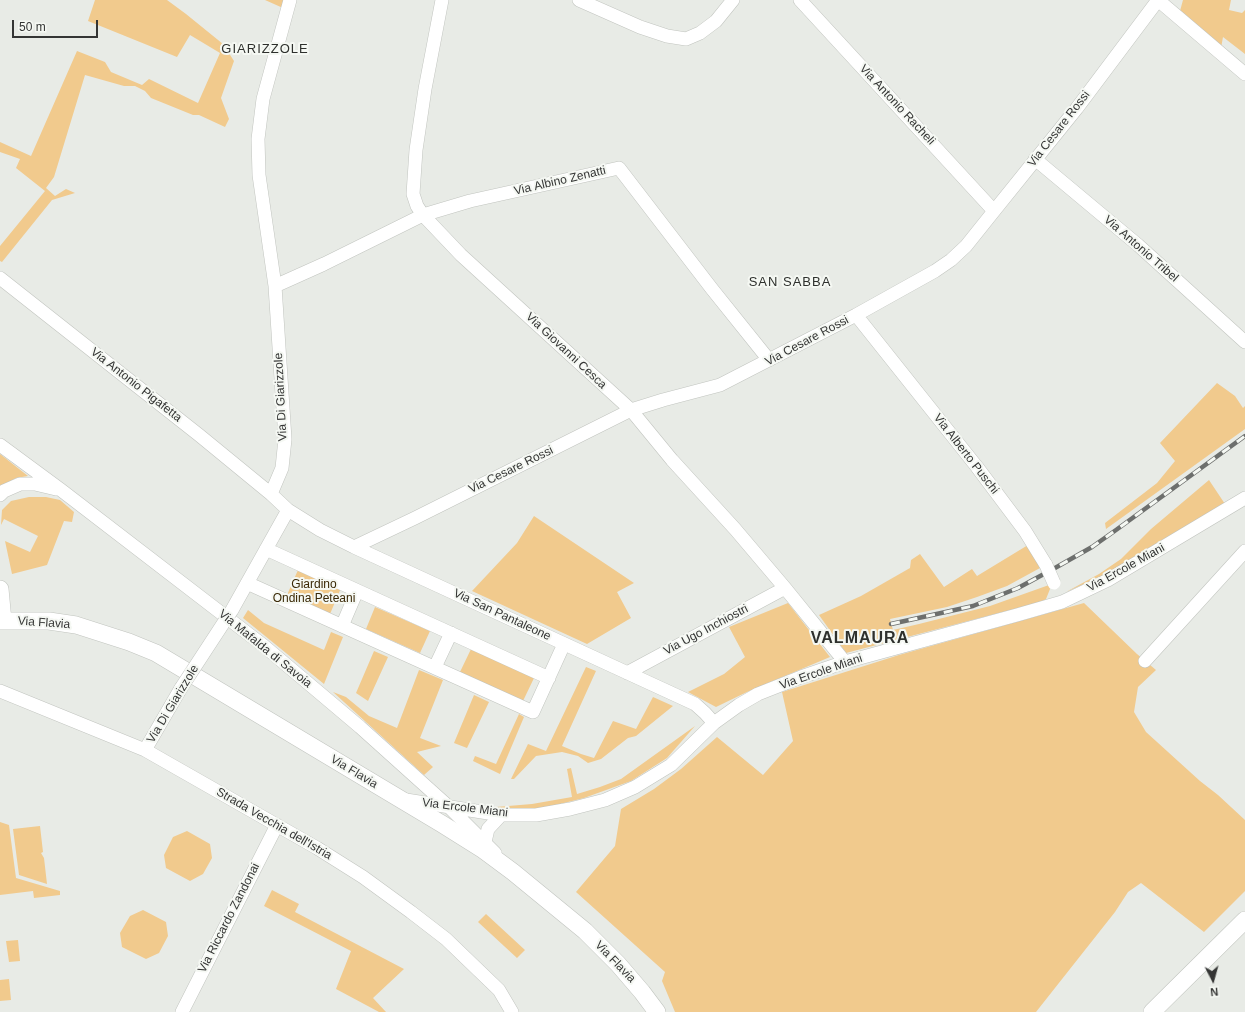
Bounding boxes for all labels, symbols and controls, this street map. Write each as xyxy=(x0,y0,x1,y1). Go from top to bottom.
scale bar xyxy=(14,12,100,38)
text: 50 m xyxy=(19,20,46,34)
district label: GIARIZZOLE xyxy=(221,41,309,57)
street label: Via Antonio Racheli xyxy=(856,62,938,148)
street label: Via Cesare Rossi xyxy=(1025,88,1093,170)
street label: Via Albino Zenatti xyxy=(513,163,607,199)
street label: Via Antonio Tribel xyxy=(1101,213,1181,285)
district label: SAN SABBA xyxy=(749,274,831,290)
street label: Via Giovanni Cesca xyxy=(523,310,609,392)
street label: Via Cesare Rossi xyxy=(763,313,851,369)
street label: Via Antonio Pigafetta xyxy=(87,345,185,425)
street label: Via Di Giarizzole xyxy=(271,352,291,442)
street label: Via Alberto Puschi xyxy=(930,411,1002,497)
street label: Via Cesare Rossi xyxy=(466,443,556,497)
street label: Via Ercole Miani xyxy=(1085,541,1167,595)
park label: Giardino Ondina Peteani xyxy=(273,578,355,606)
street label: Via San Pantaleone xyxy=(451,586,553,644)
street label: Via Ugo Inchiostri xyxy=(661,602,751,658)
street label: Via Mafalda di Savoia xyxy=(215,607,315,691)
street label: Via Flavia xyxy=(17,614,71,632)
district label: VALMAURA xyxy=(811,629,909,649)
street label: Via Ercole Miani xyxy=(778,651,864,693)
street label: Via Di Giarizzole xyxy=(144,662,202,746)
street label: Via Flavia xyxy=(328,752,380,792)
street label: Strada Vecchia dell'Istria xyxy=(214,785,334,863)
street label: Via Ercole Miani xyxy=(421,796,509,820)
street label: Via Riccardo Zandonai xyxy=(195,861,263,975)
street label: Via Flavia xyxy=(592,938,638,986)
north arrow xyxy=(1193,960,1233,1000)
text: N xyxy=(1210,986,1219,998)

